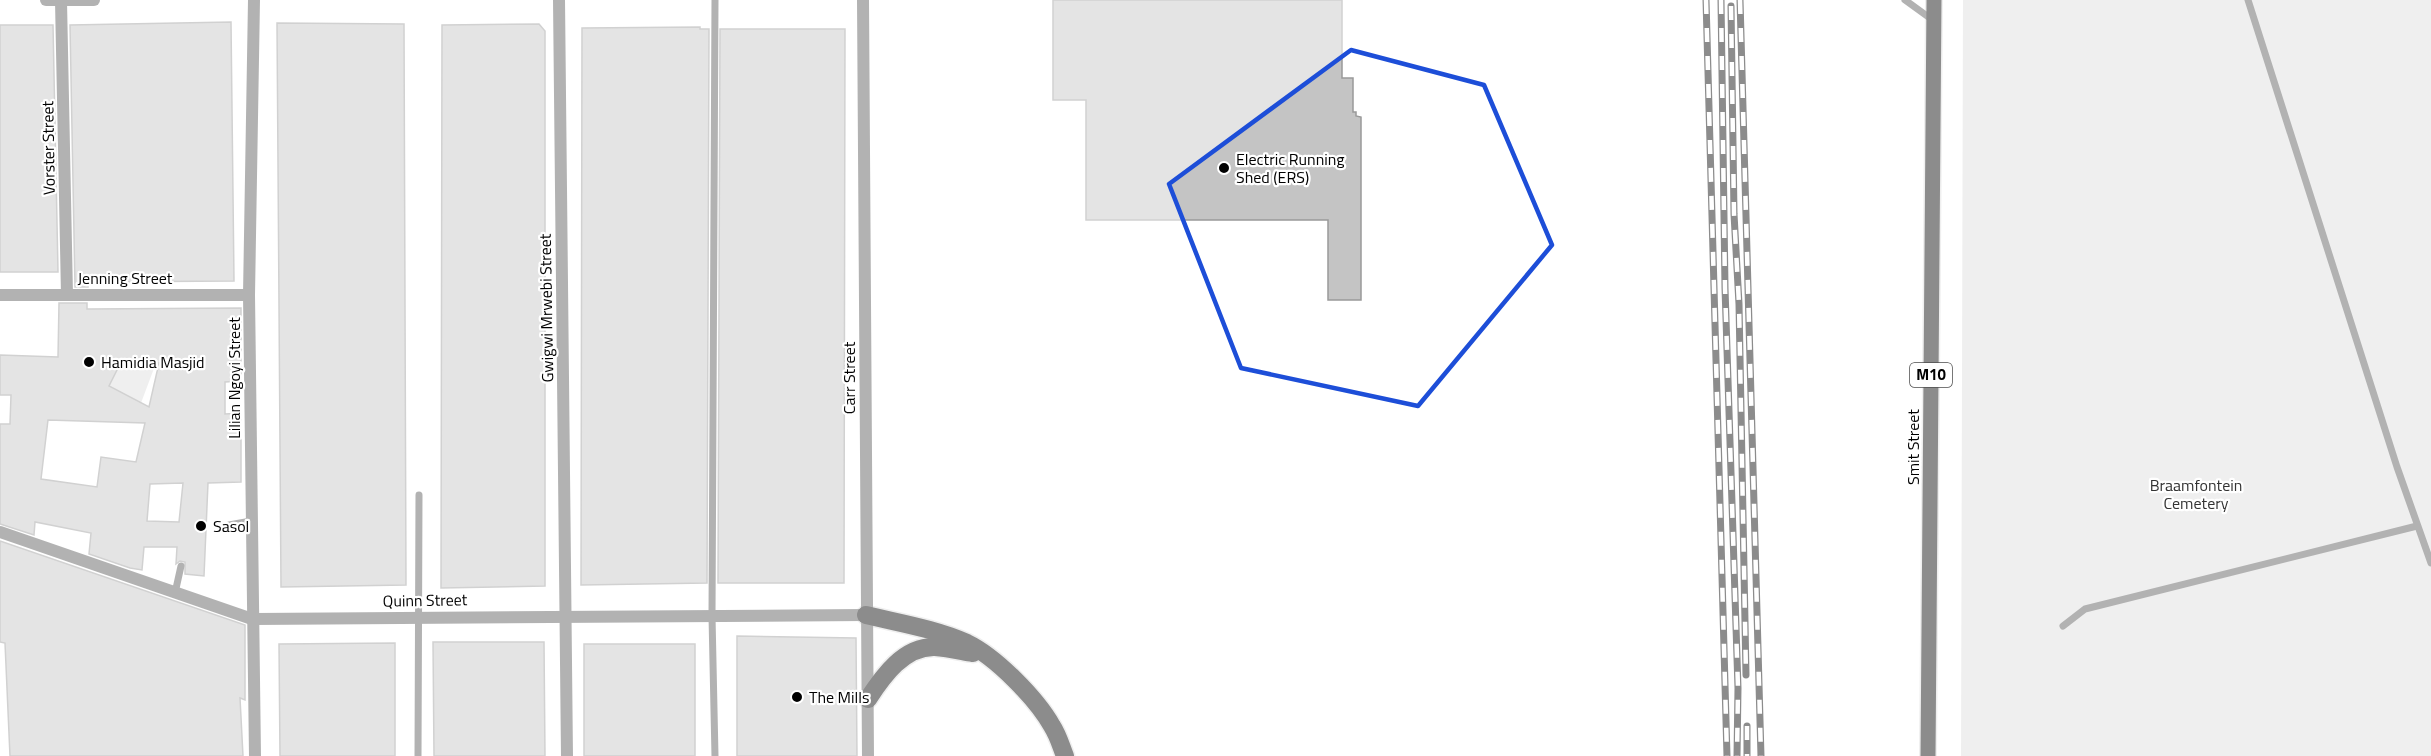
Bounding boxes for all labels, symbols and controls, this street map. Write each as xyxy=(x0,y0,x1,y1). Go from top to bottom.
street label: Vorster Street xyxy=(35,100,61,195)
place label: Electric Running Shed (ERS) xyxy=(1236,147,1345,189)
marker: Electric Running Shed (ERS) xyxy=(1217,161,1231,175)
street label: Gwigwi Mrwebi Street xyxy=(533,233,559,383)
street label: Jenning Street xyxy=(78,266,173,290)
street label: Lilian Ngoyi Street xyxy=(222,317,246,439)
street label: Carr Street xyxy=(837,341,861,414)
place label: Hamidia Masjid xyxy=(101,350,205,374)
marker: Hamidia Masjid xyxy=(82,355,96,369)
road number: M10 xyxy=(1910,363,1952,387)
street label: Smit Street xyxy=(1901,409,1925,485)
park label: Braamfontein Cemetery xyxy=(2150,473,2242,515)
place label: Sasol xyxy=(213,514,249,538)
marker: Sasol xyxy=(194,519,208,533)
street label: Quinn Street xyxy=(383,587,468,613)
place label: The Mills xyxy=(809,685,869,709)
marker: The Mills xyxy=(790,690,804,704)

